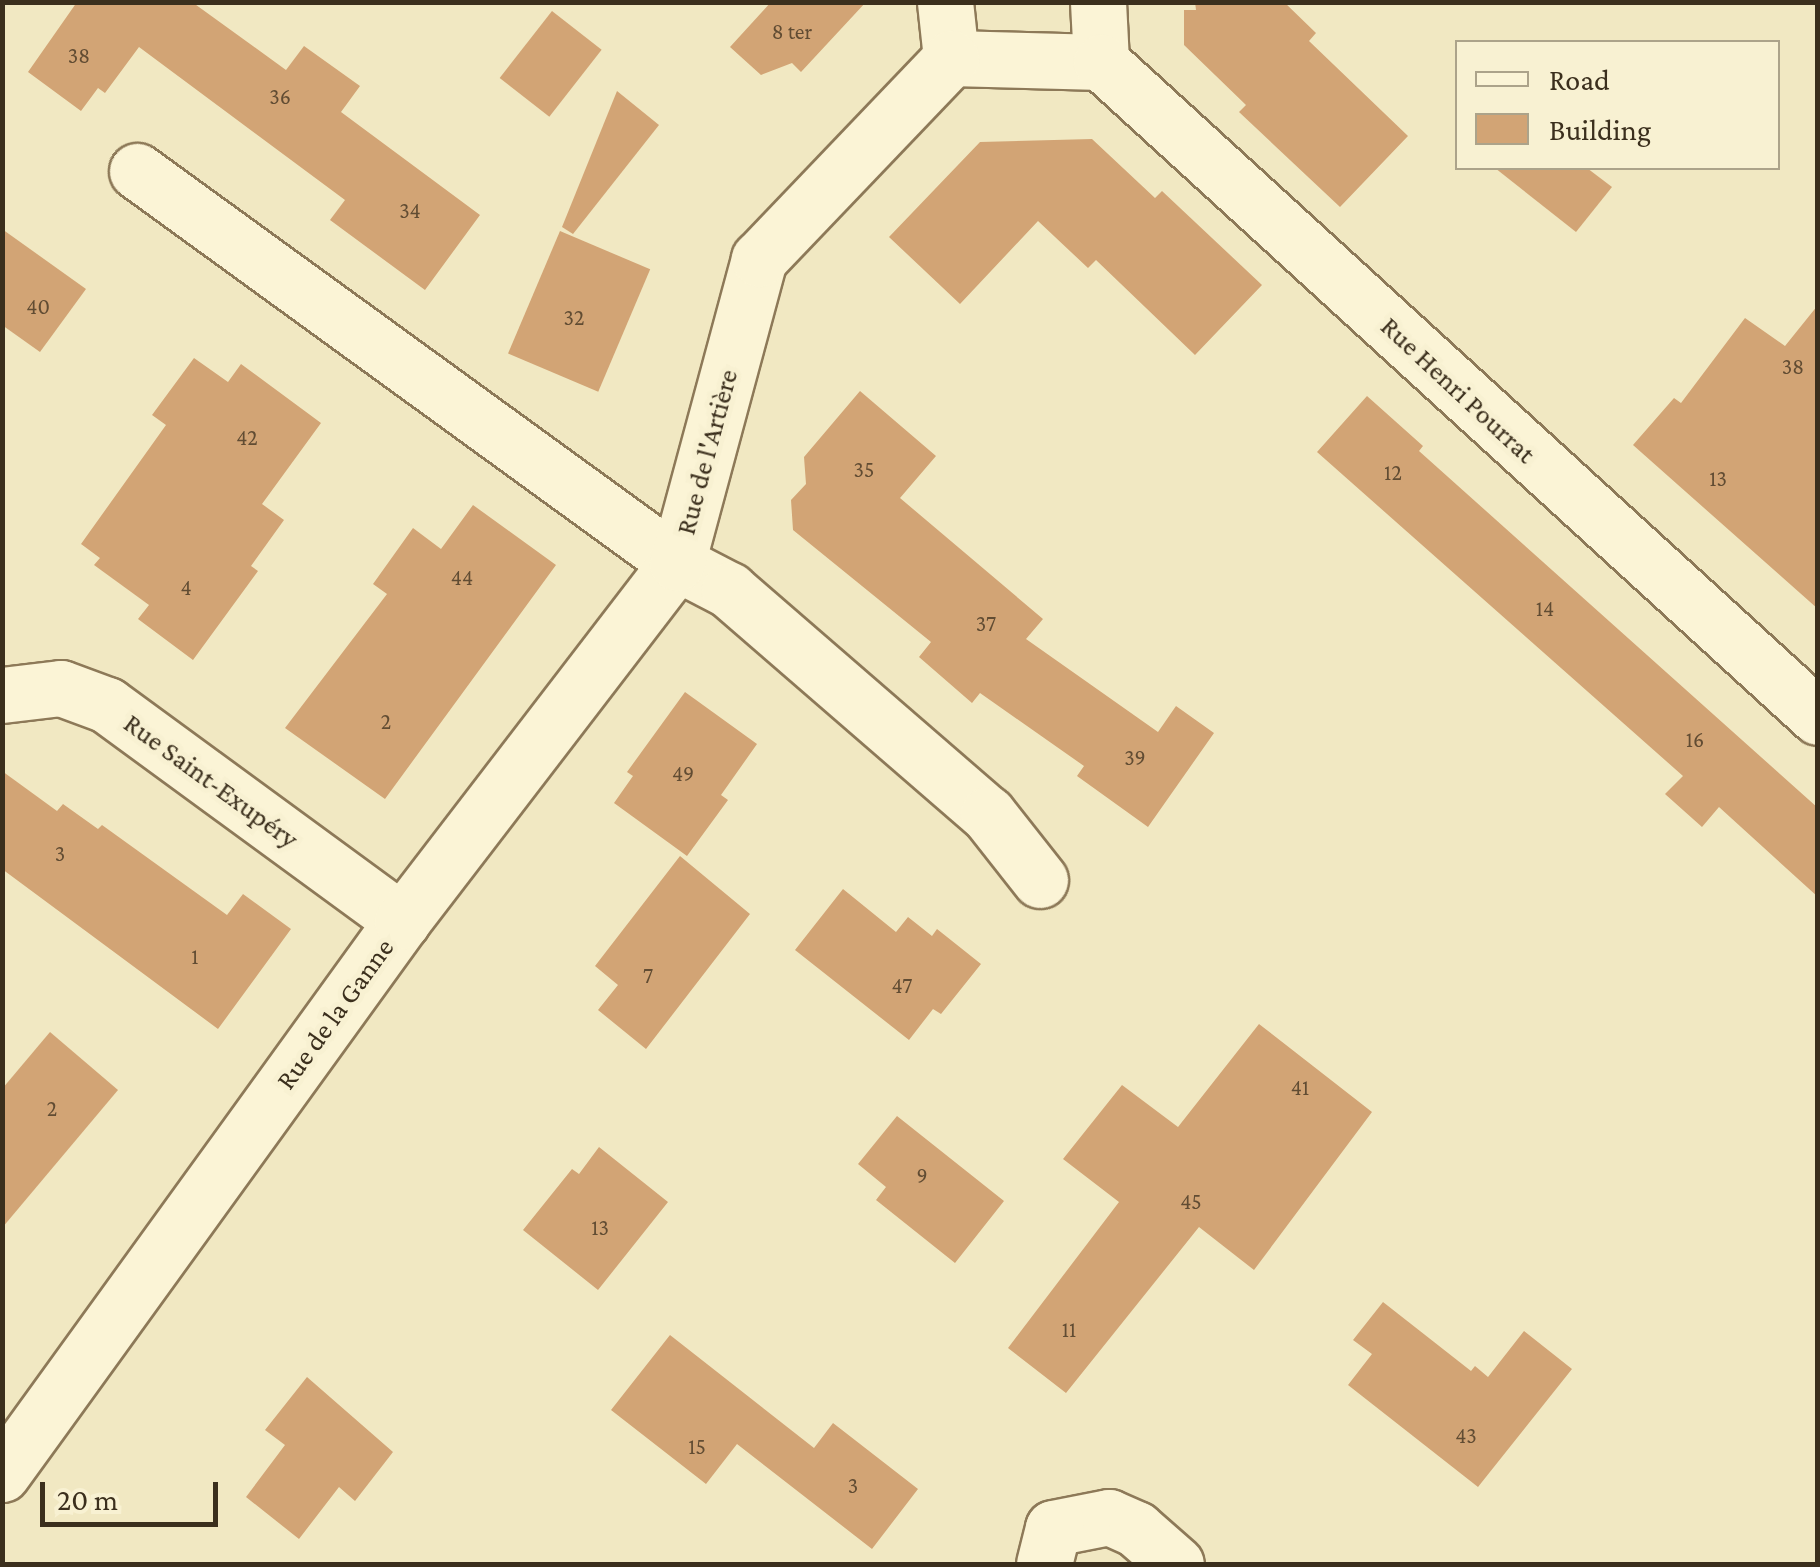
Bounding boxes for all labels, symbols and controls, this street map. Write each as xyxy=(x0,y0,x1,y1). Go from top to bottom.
house number: 8 ter xyxy=(772,19,812,45)
legend xyxy=(1455,40,1780,170)
house number: 38 xyxy=(68,43,90,69)
text: Road xyxy=(1549,63,1610,96)
house number: 36 xyxy=(269,84,291,110)
text: Building xyxy=(1549,113,1651,146)
house number: 34 xyxy=(399,198,421,224)
house number: 40 xyxy=(26,294,50,320)
house number: 32 xyxy=(564,305,584,331)
street label: Rue Henri Pourrat xyxy=(1374,310,1542,470)
house number: 38 xyxy=(1782,354,1804,380)
street label: Rue de l'Artière xyxy=(669,366,745,538)
house number: 42 xyxy=(236,425,258,451)
house number: 35 xyxy=(854,457,874,483)
house number: 12 xyxy=(1384,460,1402,486)
house number: 13 xyxy=(1709,466,1727,492)
house number: 44 xyxy=(451,565,473,591)
house number: 4 xyxy=(180,575,192,601)
house number: 14 xyxy=(1536,596,1554,622)
house number: 37 xyxy=(976,611,996,637)
street label: Rue Saint-Exupéry xyxy=(117,706,305,856)
house number: 2 xyxy=(381,709,391,735)
house number: 16 xyxy=(1686,727,1704,753)
house number: 39 xyxy=(1124,745,1146,771)
house number: 49 xyxy=(672,761,694,787)
house number: 3 xyxy=(55,841,65,867)
street label: Rue de la Ganne xyxy=(269,932,401,1096)
house number: 1 xyxy=(191,944,199,970)
house number: 7 xyxy=(643,963,653,989)
house number: 47 xyxy=(892,973,912,999)
house number: 41 xyxy=(1291,1075,1309,1101)
house number: 2 xyxy=(47,1096,57,1122)
house number: 9 xyxy=(916,1163,928,1189)
house number: 45 xyxy=(1180,1189,1202,1215)
house number: 13 xyxy=(591,1215,609,1241)
house number: 11 xyxy=(1062,1317,1076,1343)
house number: 43 xyxy=(1455,1423,1477,1449)
house number: 15 xyxy=(688,1434,706,1460)
scale bar xyxy=(45,1462,222,1524)
house number: 3 xyxy=(848,1473,858,1499)
text: 20 m xyxy=(57,1483,118,1516)

